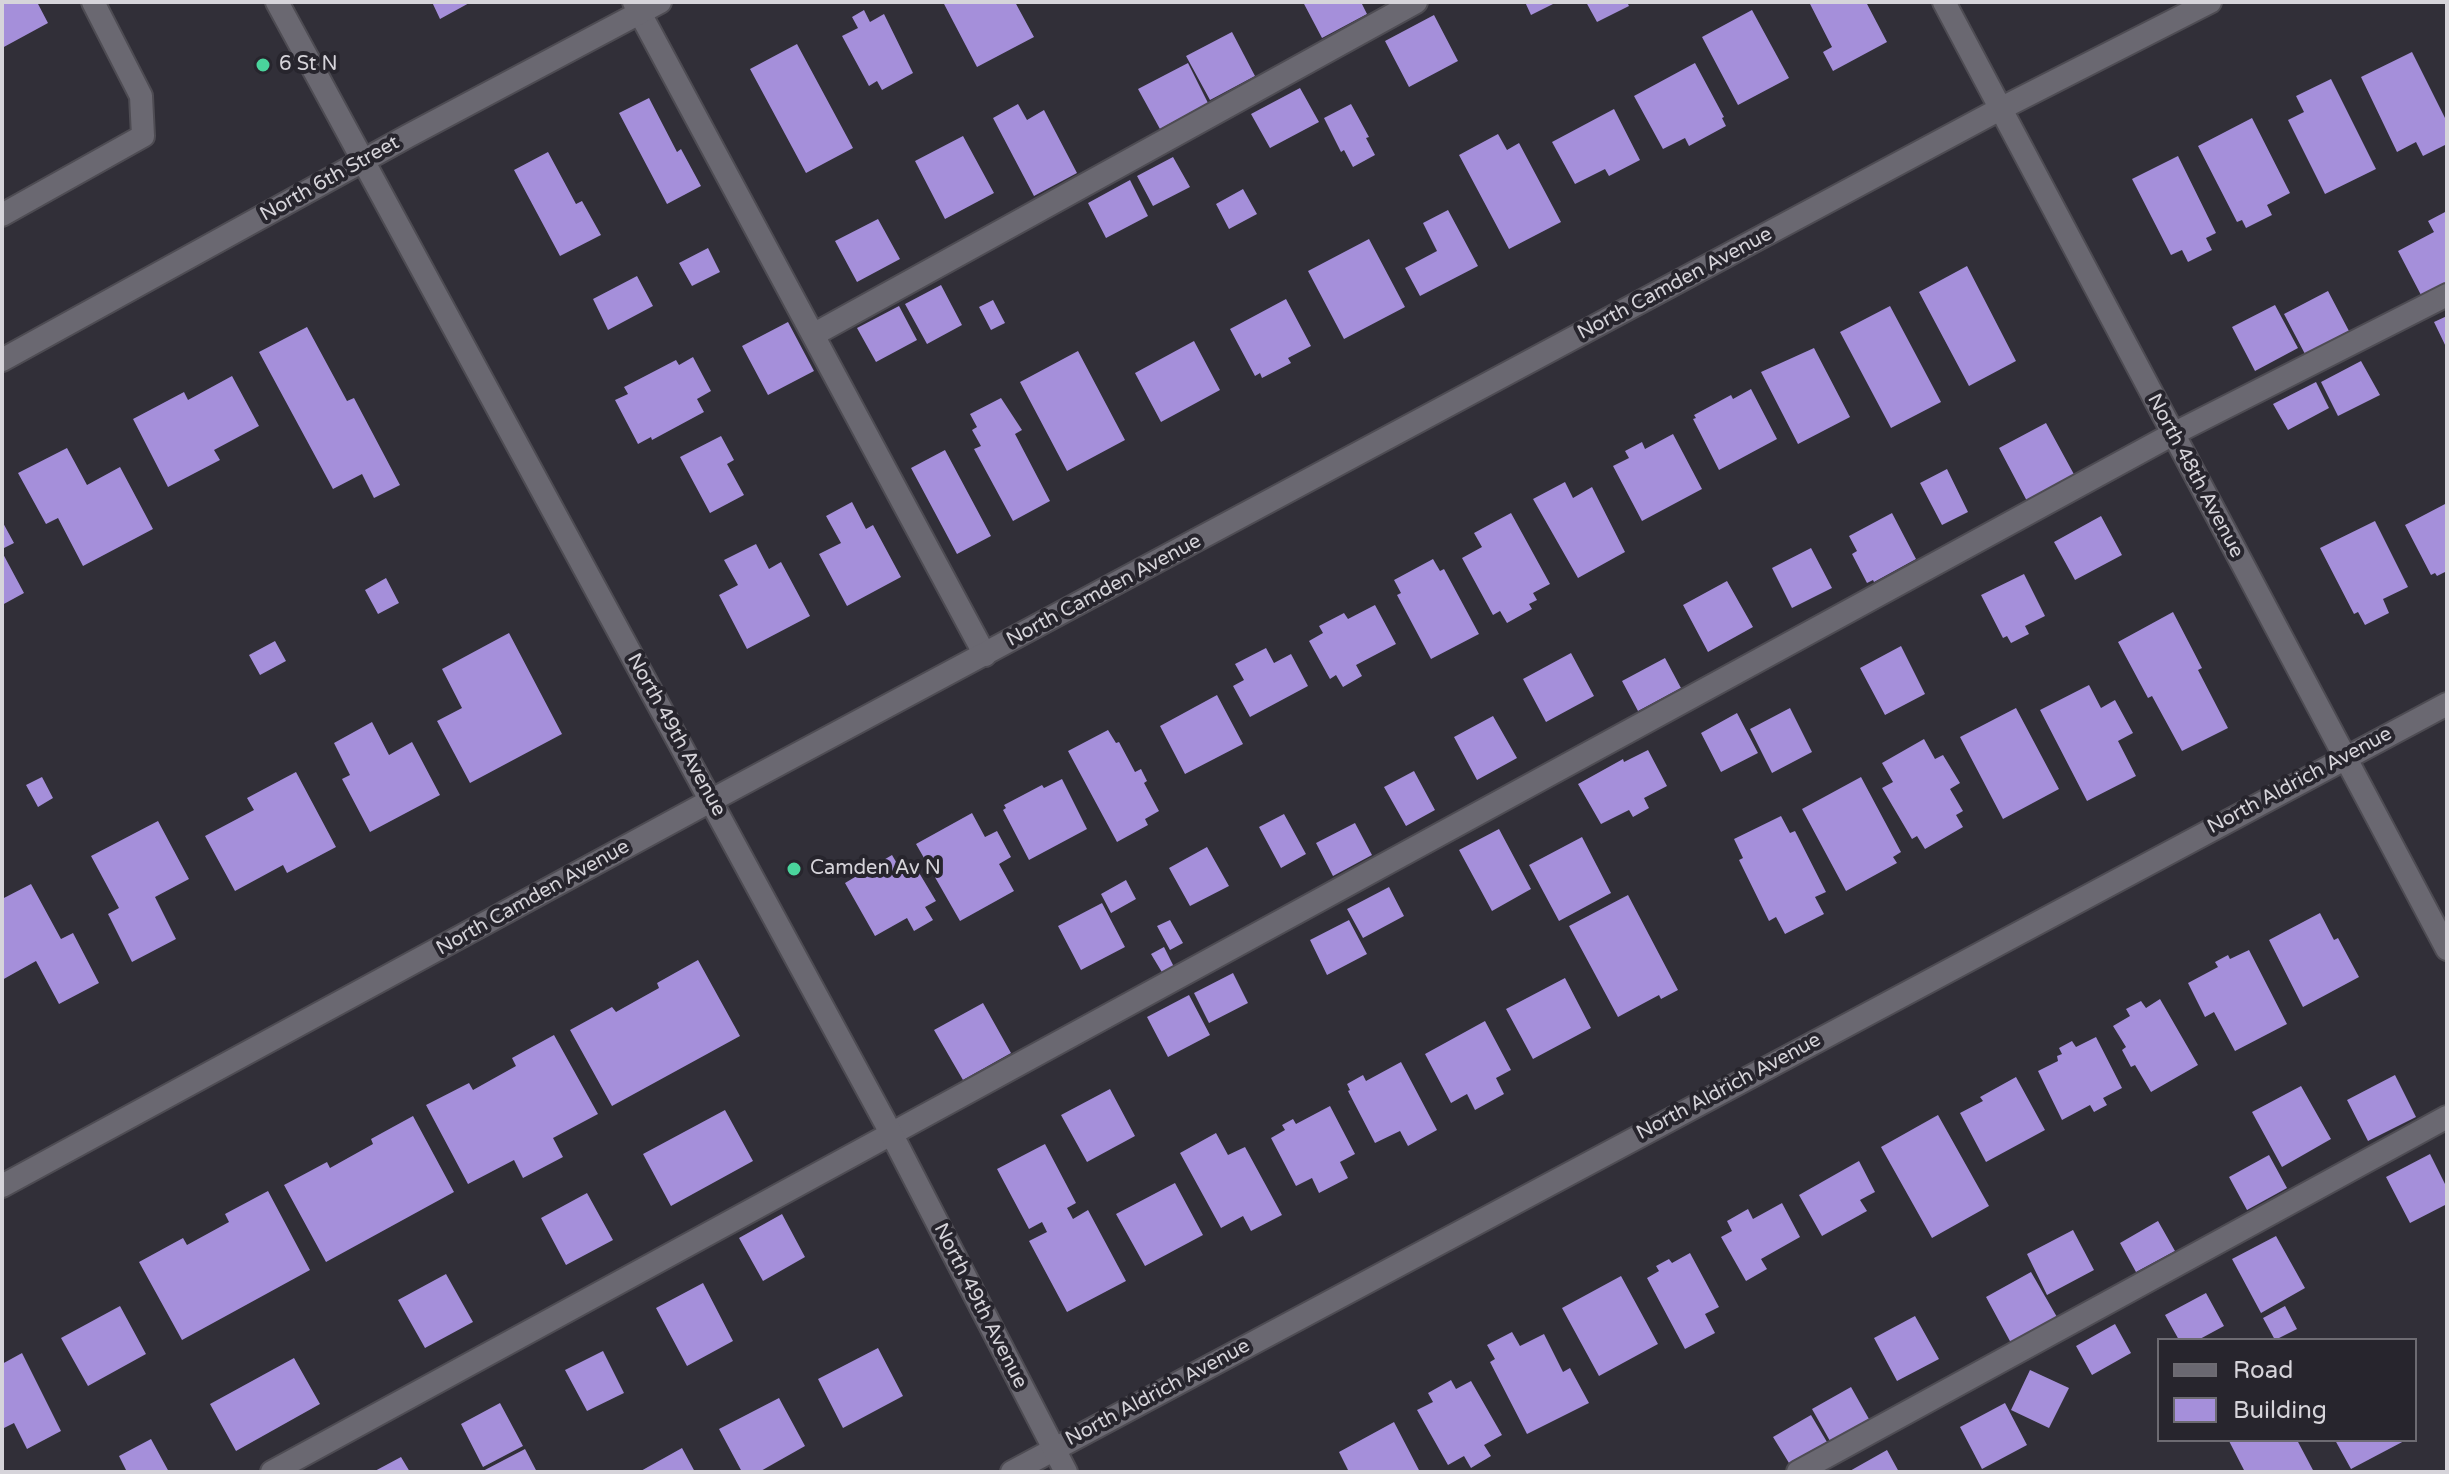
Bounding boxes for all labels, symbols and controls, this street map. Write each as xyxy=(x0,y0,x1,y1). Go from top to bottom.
place label: 6 St N xyxy=(279,53,338,77)
marker: 6 St N xyxy=(254,56,272,74)
street label: North 6th Street xyxy=(256,131,404,227)
street label: North Camden Avenue xyxy=(1574,222,1776,346)
street label: North 48th Avenue xyxy=(2142,390,2248,562)
street label: North Camden Avenue xyxy=(1003,529,1205,653)
street label: North 49th Avenue xyxy=(621,649,731,821)
street label: North Aldrich Avenue xyxy=(2204,722,2396,840)
street label: North Camden Avenue xyxy=(432,835,634,961)
place label: Camden Av N xyxy=(810,857,941,881)
marker: Camden Av N xyxy=(785,860,803,878)
street label: North Aldrich Avenue xyxy=(1633,1028,1825,1146)
street label: North 49th Avenue xyxy=(928,1219,1032,1393)
street label: North Aldrich Avenue xyxy=(1062,1334,1254,1452)
legend xyxy=(2157,1338,2417,1442)
text: Road xyxy=(2233,1356,2293,1385)
text: Building xyxy=(2233,1396,2327,1425)

